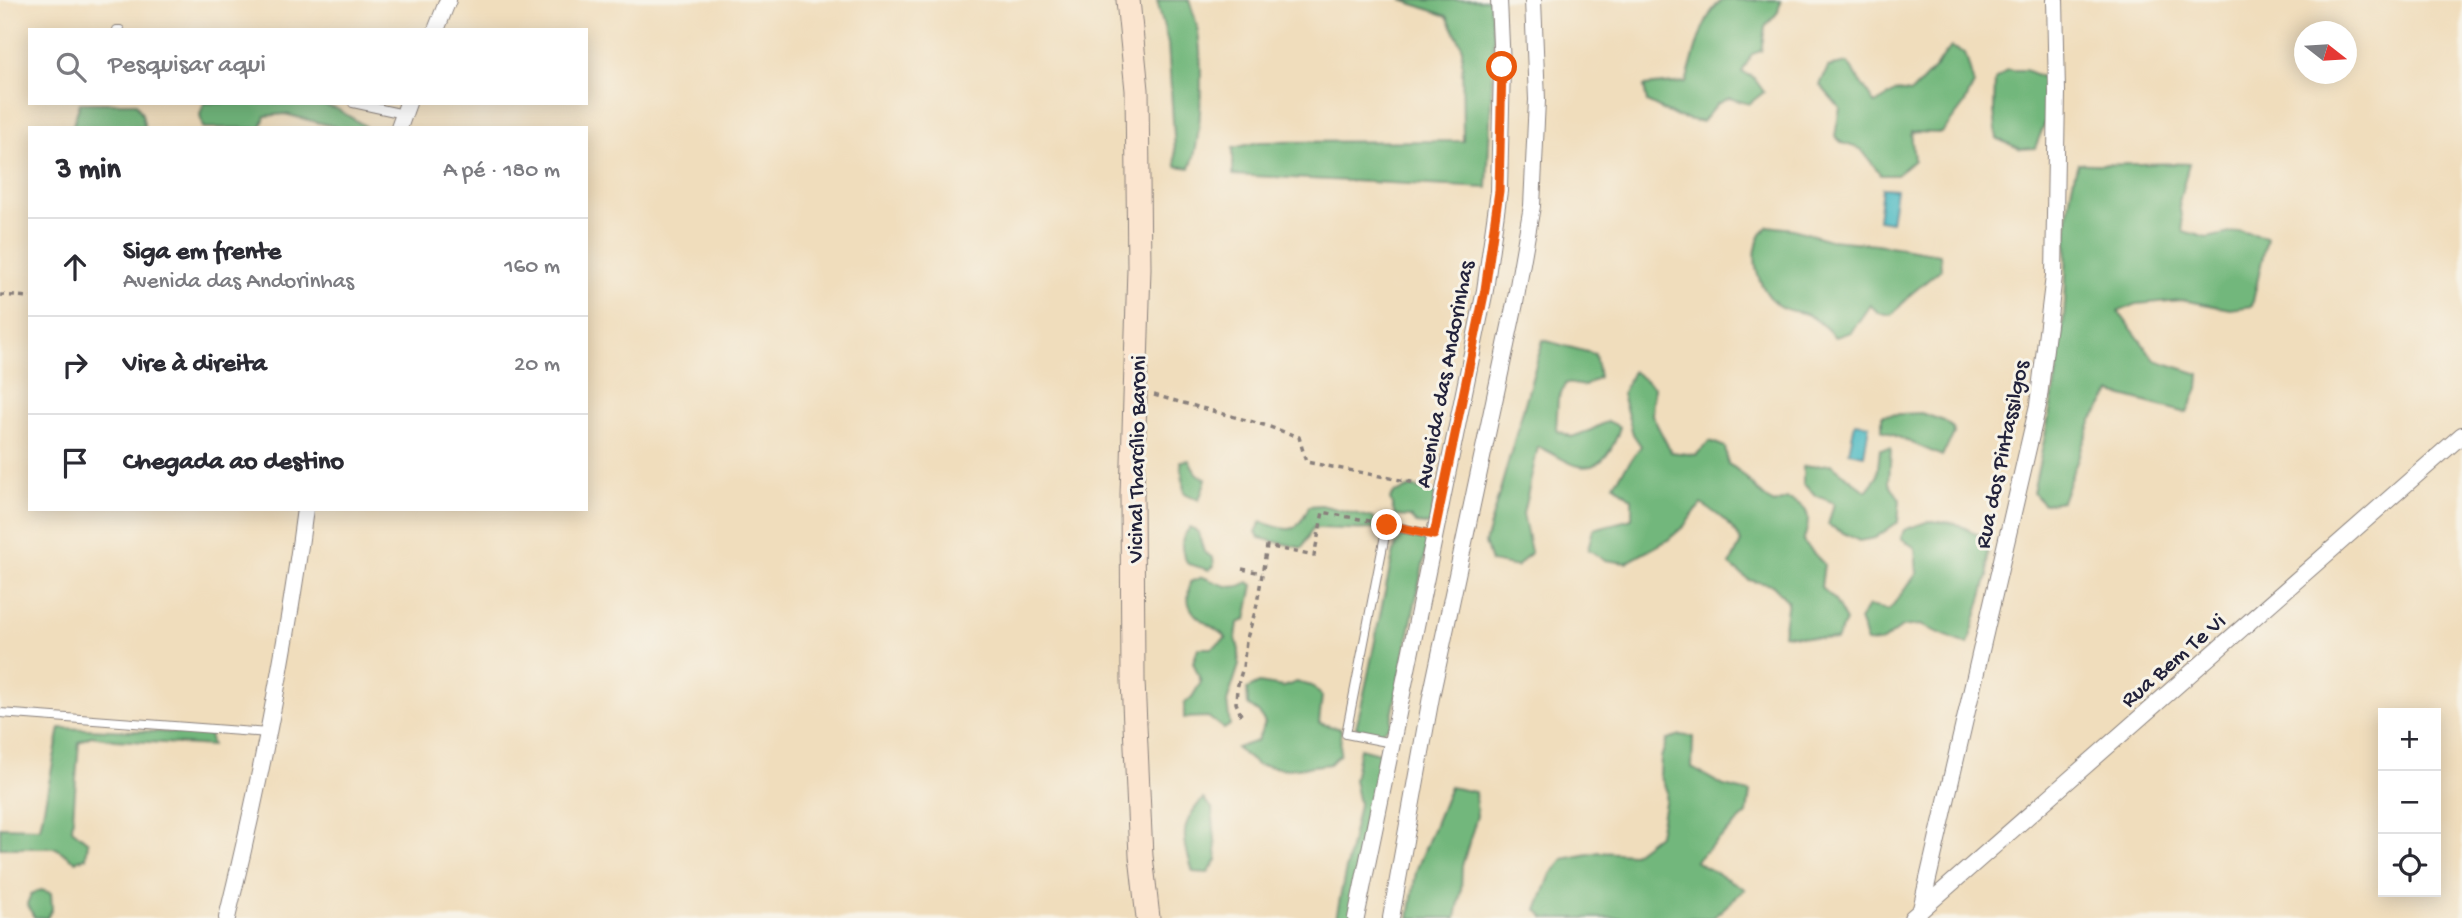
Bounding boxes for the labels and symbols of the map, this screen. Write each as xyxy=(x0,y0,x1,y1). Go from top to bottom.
north arrow xyxy=(2294,21,2357,84)
route start xyxy=(1486,51,1517,82)
street label: Avenida das Andorinhas xyxy=(1411,258,1482,491)
street label: Vicinal Tharcílio Baroni xyxy=(1123,355,1154,564)
street label: Rua dos Pintassilgos xyxy=(1970,358,2037,551)
route end xyxy=(1371,509,1402,540)
street label: Rua Bem Te Vi xyxy=(2116,609,2232,715)

